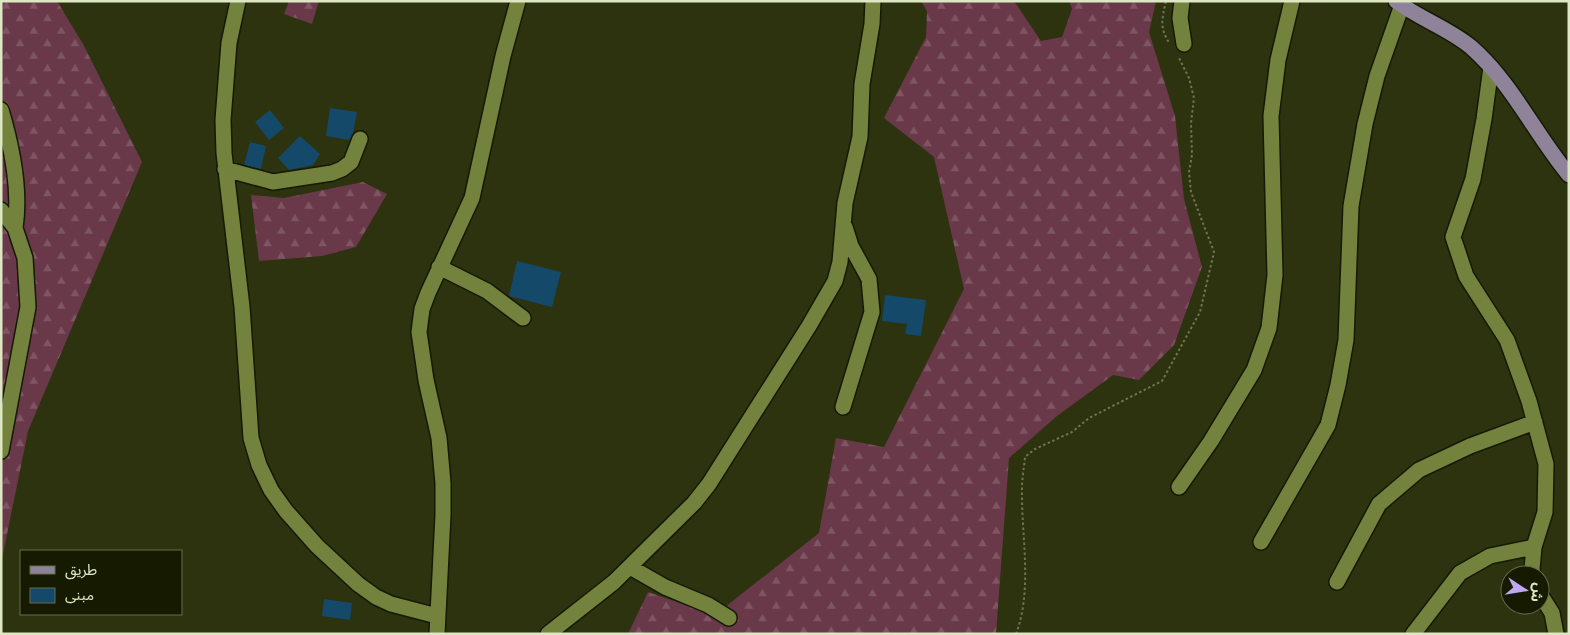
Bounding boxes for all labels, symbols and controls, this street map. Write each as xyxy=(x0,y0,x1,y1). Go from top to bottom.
legend xyxy=(20,550,182,615)
text: طريق xyxy=(65,561,97,580)
north arrow xyxy=(1500,565,1550,615)
text: ش xyxy=(1527,581,1548,604)
text: مبنى xyxy=(65,586,94,604)

